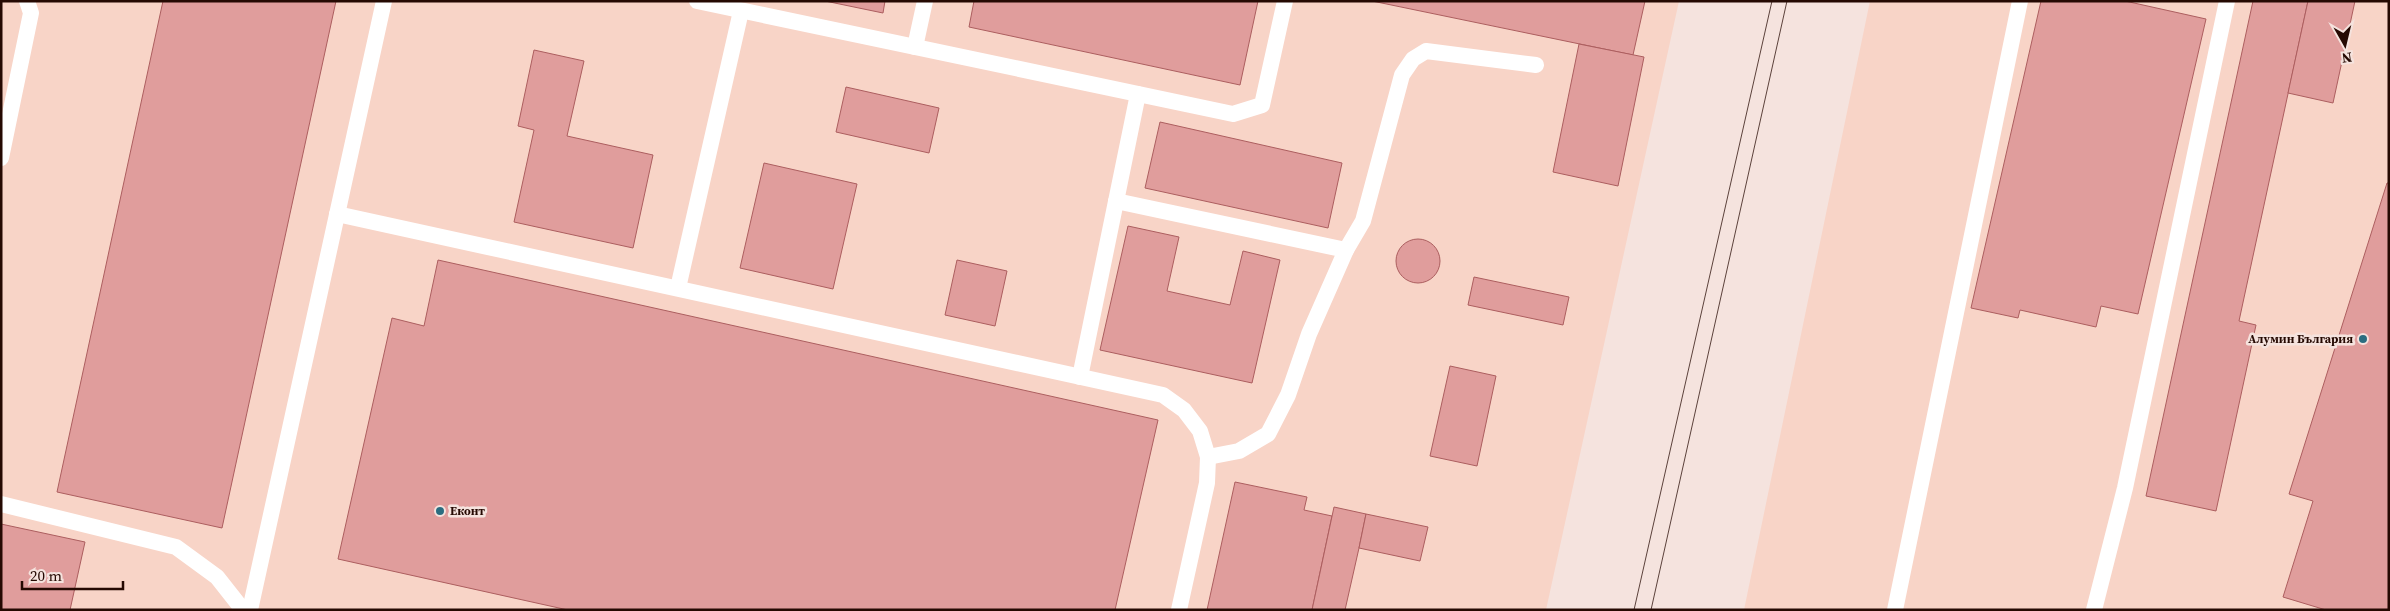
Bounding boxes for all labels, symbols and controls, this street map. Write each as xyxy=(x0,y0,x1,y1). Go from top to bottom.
north arrow xyxy=(2320,20,2370,70)
text: N xyxy=(2340,47,2353,68)
place label: Алумин България xyxy=(2248,331,2353,347)
marker: Алумин България xyxy=(2357,333,2369,345)
place label: Еконт xyxy=(450,503,485,519)
marker: Еконт xyxy=(434,505,446,517)
scale bar xyxy=(22,558,124,590)
text: 20 m xyxy=(30,565,62,586)

